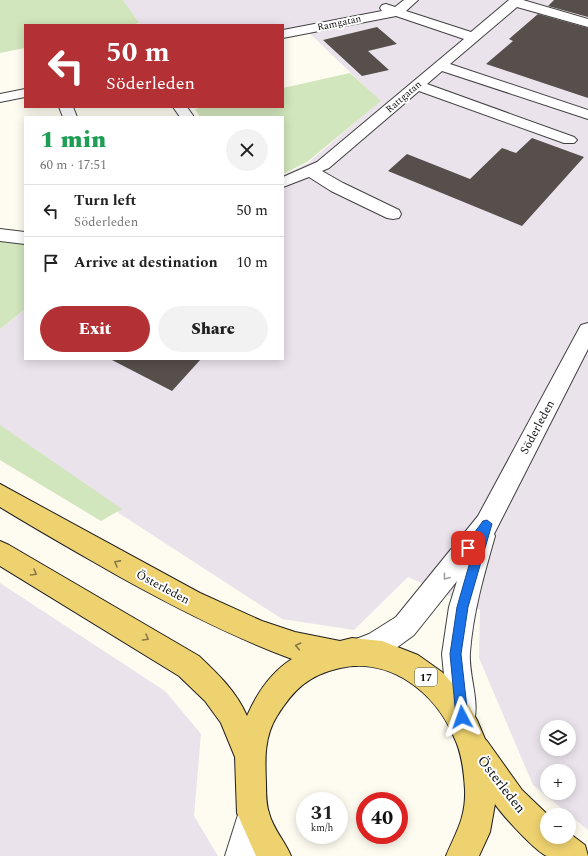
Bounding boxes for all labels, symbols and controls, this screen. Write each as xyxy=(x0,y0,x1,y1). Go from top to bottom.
street label: Ramgatan xyxy=(316,10,363,35)
text: 50 m xyxy=(106,31,170,74)
icon: left xyxy=(40,40,92,92)
text: Söderleden xyxy=(106,70,195,97)
street label: Rattgatan xyxy=(382,76,425,117)
text: 1 min xyxy=(40,122,106,158)
button: close xyxy=(226,129,268,171)
text: 60 m · 17:51 xyxy=(40,155,106,175)
text: Turn left xyxy=(74,189,136,212)
text: 50 m xyxy=(236,199,268,222)
icon: left xyxy=(40,200,62,222)
text: Söderleden xyxy=(74,212,138,232)
text: Arrive at destination xyxy=(74,251,218,274)
text: 10 m xyxy=(236,251,268,274)
icon: arrive xyxy=(40,252,62,274)
button: Exit xyxy=(40,306,150,352)
button: Share xyxy=(158,306,268,352)
street label: Söderleden xyxy=(515,397,560,458)
pin xyxy=(451,531,485,565)
icon: arrive xyxy=(457,537,479,559)
one-way arrow xyxy=(114,560,121,567)
street label: Österleden xyxy=(133,565,193,610)
one-way arrow xyxy=(30,568,37,575)
one-way arrow xyxy=(443,573,450,580)
one-way arrow xyxy=(142,634,149,641)
one-way arrow xyxy=(295,643,301,651)
road number: 17 xyxy=(415,668,437,686)
position arrow xyxy=(441,696,483,738)
map controls xyxy=(540,720,576,844)
button: layers xyxy=(540,720,576,756)
street label: Österleden xyxy=(472,751,531,818)
button: + xyxy=(540,764,576,800)
speed limit sign: 40 xyxy=(356,792,408,844)
text: 31 xyxy=(311,798,333,828)
button: − xyxy=(540,808,576,844)
text: km/h xyxy=(311,820,333,836)

